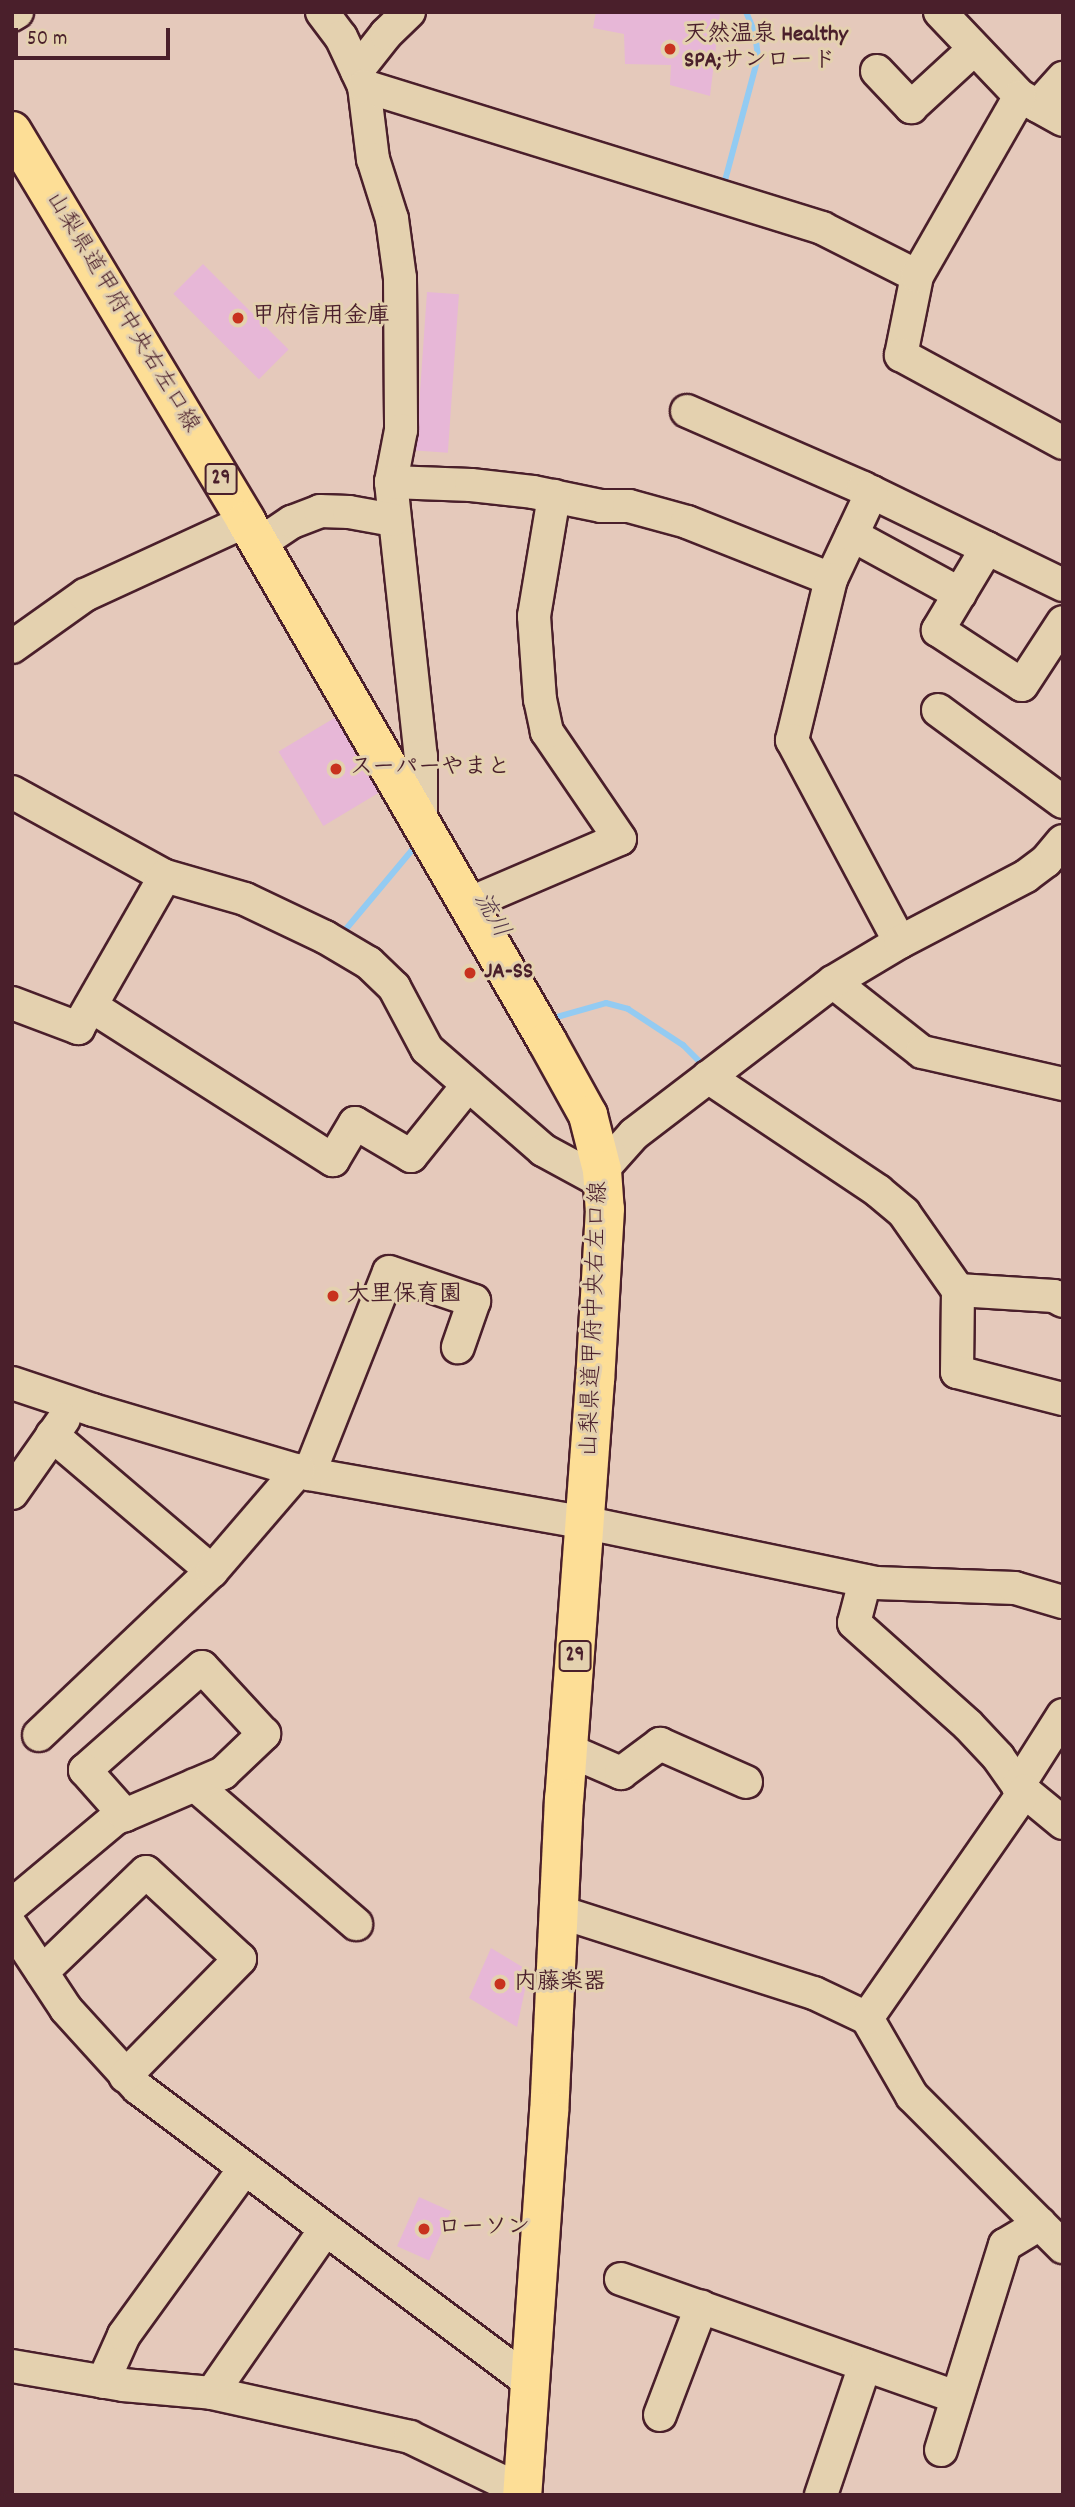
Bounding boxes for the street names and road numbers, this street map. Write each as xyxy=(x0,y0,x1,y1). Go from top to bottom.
street label: 山梨県道甲府中央右左口線 xyxy=(38,188,204,438)
road number: 29 xyxy=(204,462,238,496)
street label: 山梨県道甲府中央右左口線 xyxy=(577,1181,615,1457)
road number: 29 xyxy=(558,1638,592,1674)

